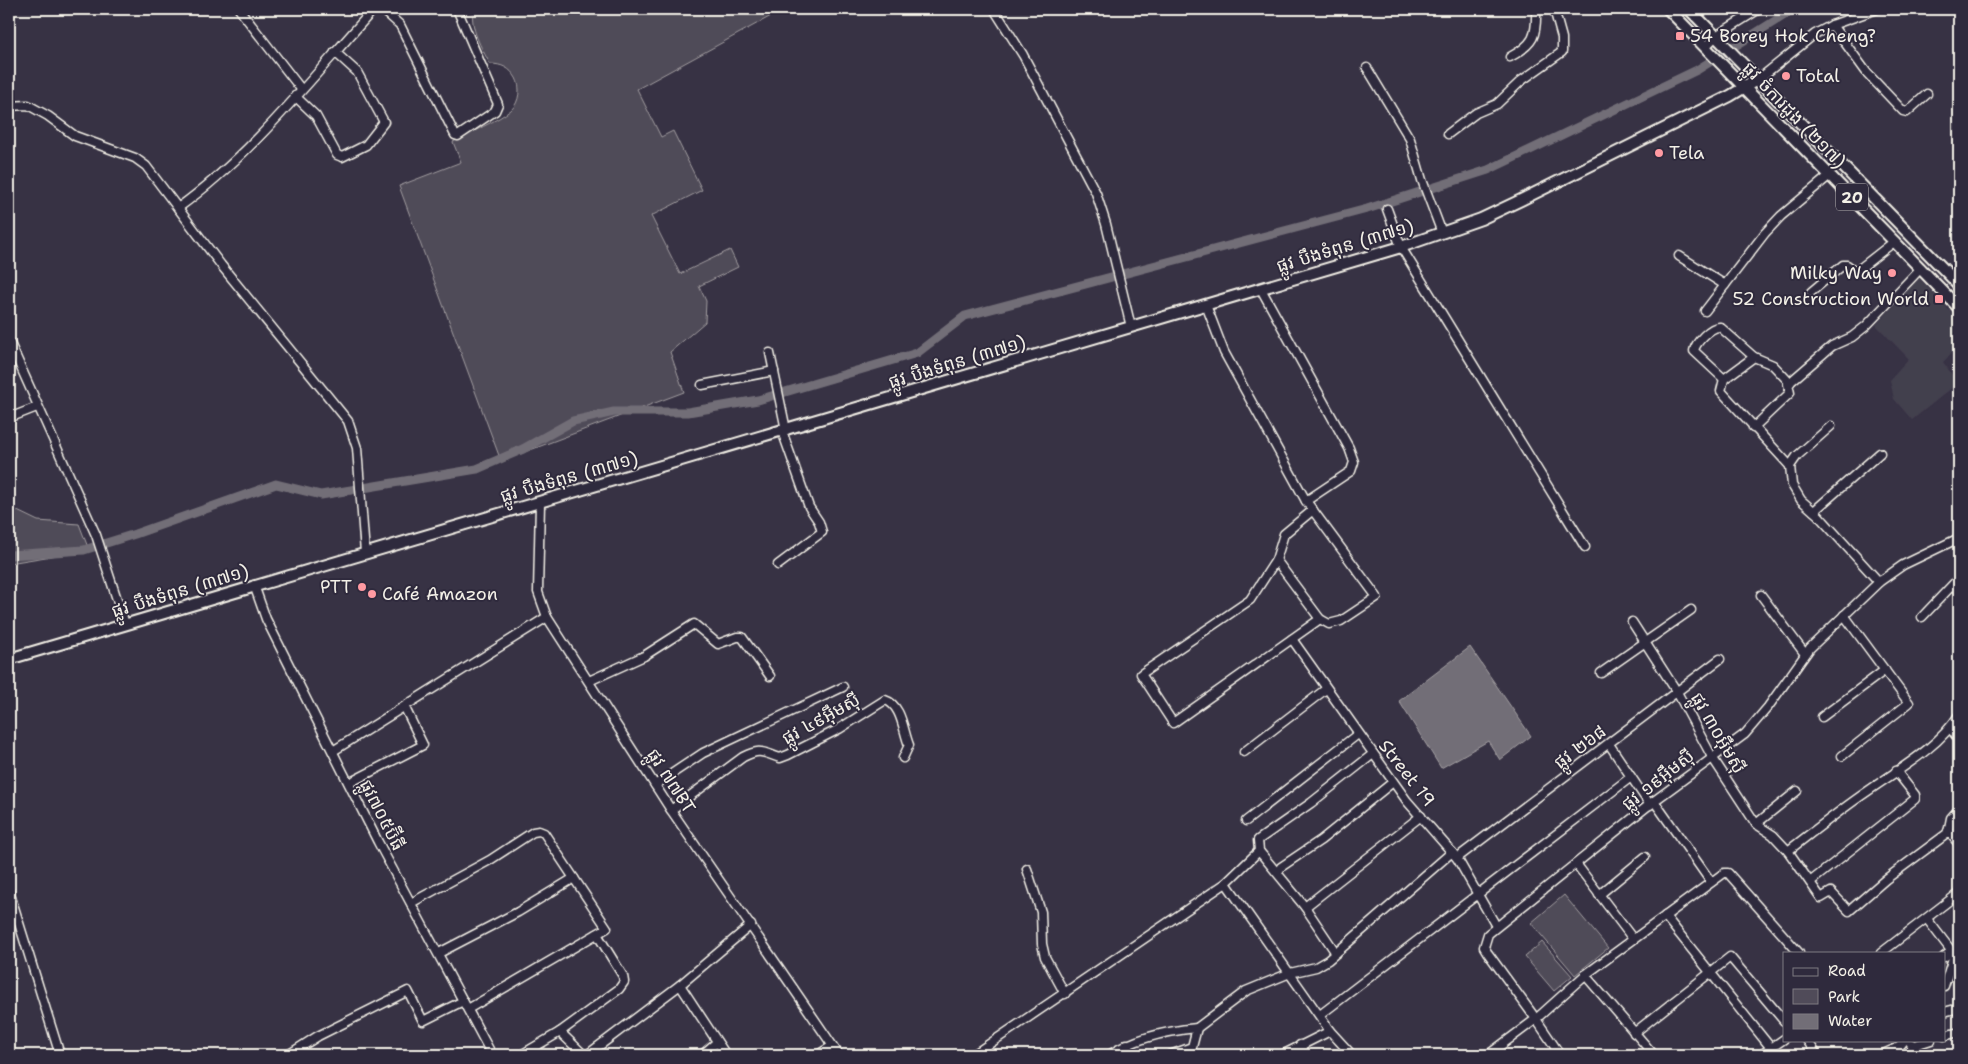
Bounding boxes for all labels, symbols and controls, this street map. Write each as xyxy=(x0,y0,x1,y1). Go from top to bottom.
place label: 54 Borey Hok Cheng? xyxy=(1690,24,1876,48)
marker: 54 Borey Hok Cheng? xyxy=(1674,30,1686,42)
street label: ផ្លូវ ចំការដូង (២១៧) xyxy=(1734,56,1851,177)
place label: Total xyxy=(1796,64,1840,88)
marker: Total xyxy=(1780,70,1792,82)
place label: Tela xyxy=(1669,141,1705,165)
marker: Tela xyxy=(1653,147,1665,159)
road number: 20 xyxy=(1836,183,1868,210)
street label: ផ្លូវ បឹងទំពុន (៣៧១) xyxy=(1273,214,1418,282)
place label: Milky Way xyxy=(1790,261,1882,285)
marker: Milky Way xyxy=(1886,267,1898,279)
place label: 52 Construction World xyxy=(1732,287,1929,311)
marker: 52 Construction World xyxy=(1933,293,1945,305)
street label: ផ្លូវ បឹងទំពុន (៣៧១) xyxy=(885,330,1030,398)
street label: ផ្លូវ បឹងទំពុន (៣៧១) xyxy=(497,446,642,512)
street label: ផ្លូវ បឹងទំពុន (៣៧១) xyxy=(108,559,253,627)
place label: PTT xyxy=(320,575,352,599)
marker: PTT xyxy=(356,581,368,593)
place label: Café Amazon xyxy=(382,582,498,606)
marker: Café Amazon xyxy=(366,588,378,600)
street label: ផ្លូវ ៤៩អ៊ឹមស៊ី xyxy=(778,688,866,754)
street label: ផ្លូវ ៣០អ៊ឹមស៊ី xyxy=(1681,688,1751,780)
street label: ផ្លូវ ២៦៨ xyxy=(1549,719,1614,778)
street label: Street 19 xyxy=(1373,735,1441,811)
street label: ផ្លូវ ៧៧BT xyxy=(637,744,701,820)
street label: ផ្លូវ ១៩អ៊ឹមស៊ី xyxy=(1617,744,1702,819)
street label: ផ្លូវ៧០៥ប៊ីធី xyxy=(350,775,411,857)
legend xyxy=(1783,952,1946,1042)
text: Road xyxy=(1828,961,1866,981)
text: Park xyxy=(1828,987,1860,1007)
text: Water xyxy=(1828,1011,1872,1031)

